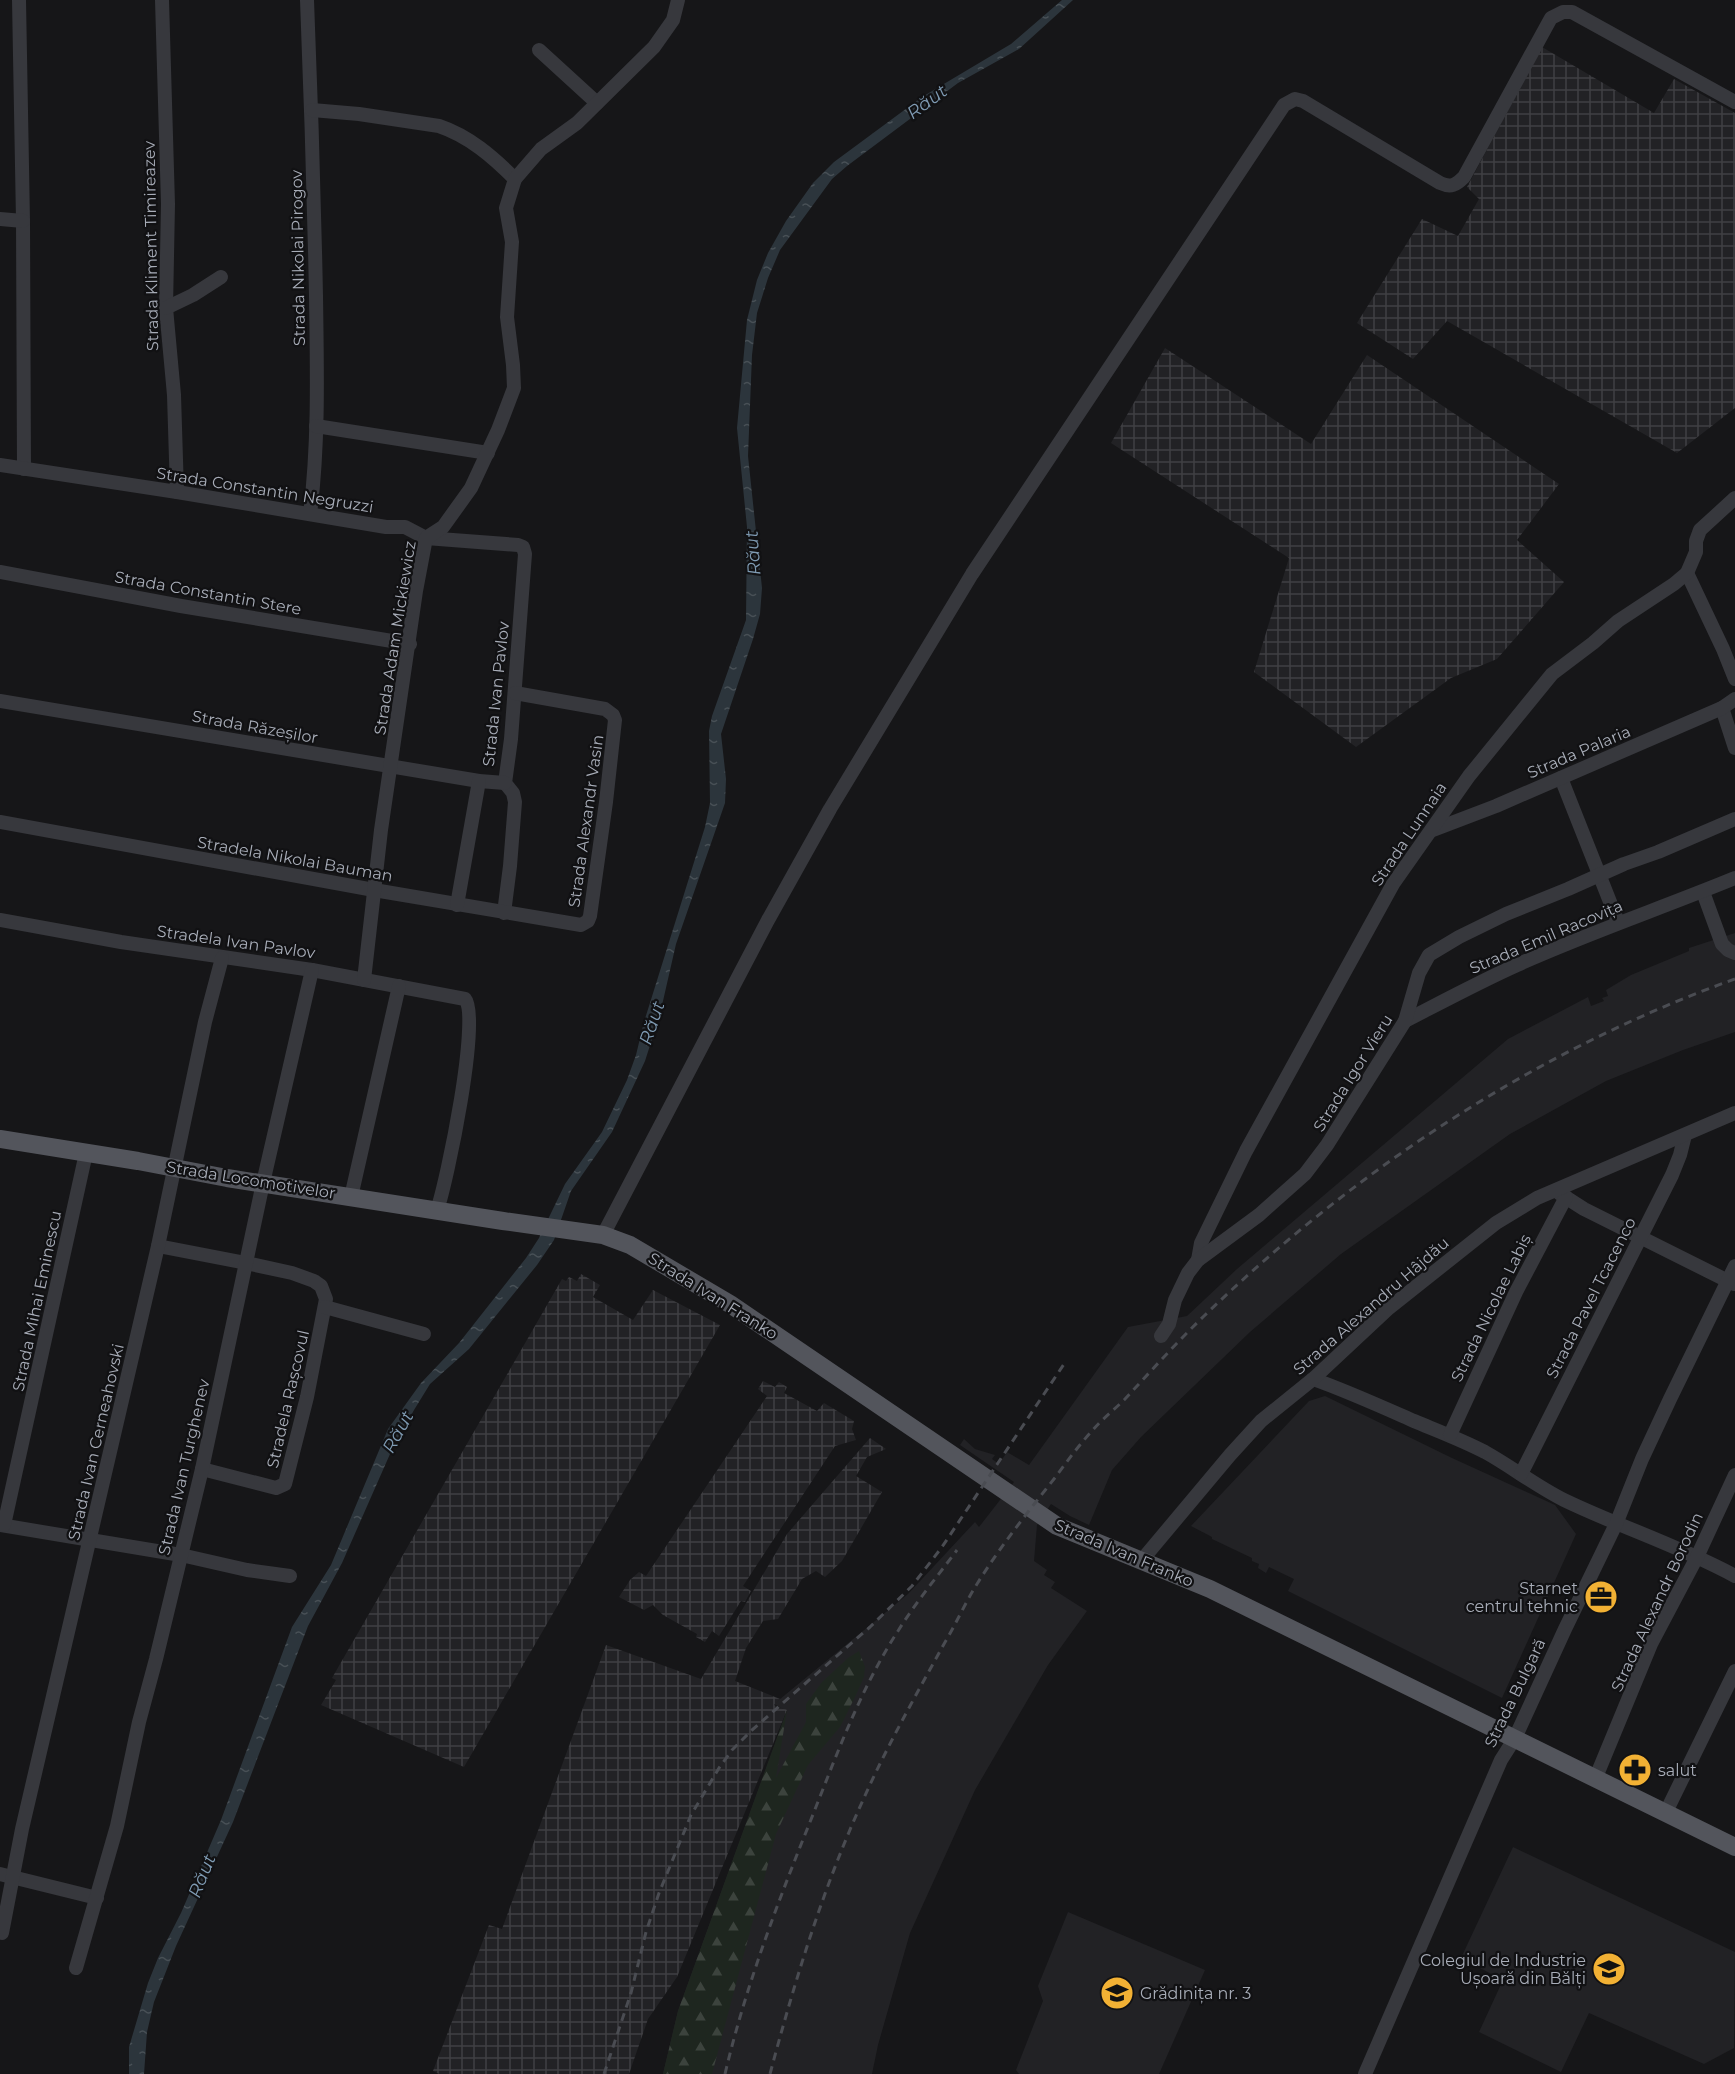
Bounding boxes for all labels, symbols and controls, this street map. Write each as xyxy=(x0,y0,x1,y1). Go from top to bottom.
water label: Răut xyxy=(902,80,952,124)
street label: Strada Kliment Timireazev xyxy=(140,140,162,351)
street label: Strada Nikolai Pirogov xyxy=(287,169,309,346)
street label: Strada Constantin Negruzzi xyxy=(155,463,375,517)
water label: Răut xyxy=(740,529,766,576)
street label: Strada Adam Mickiewicz xyxy=(370,540,420,736)
street label: Strada Constantin Stere xyxy=(113,567,303,619)
street label: Strada Ivan Pavlov xyxy=(479,620,513,767)
street label: Strada Răzeșilor xyxy=(190,707,319,748)
street label: Strada Palaria xyxy=(1524,722,1634,782)
street label: Strada Alexandr Vasin xyxy=(564,734,608,908)
street label: Strada Lunnaia xyxy=(1367,779,1451,889)
street label: Stradela Nikolai Bauman xyxy=(196,832,394,886)
street label: Strada Emil Racovița xyxy=(1467,896,1626,979)
street label: Stradela Ivan Pavlov xyxy=(156,921,317,963)
water label: Răut xyxy=(634,998,670,1048)
street label: Strada Igor Vieru xyxy=(1309,1011,1397,1135)
street label: Strada Locomotivelor xyxy=(165,1157,337,1203)
street label: Strada Mihai Eminescu xyxy=(9,1209,65,1393)
street label: Strada Pavel Tcacenco xyxy=(1542,1214,1640,1382)
street label: Strada Nicolae Labiș xyxy=(1447,1231,1536,1385)
street label: Strada Alexandru Hâjdău xyxy=(1289,1233,1453,1379)
street label: Strada Ivan Franko xyxy=(645,1248,781,1344)
street label: Stradela Rașcovul xyxy=(263,1328,314,1470)
street label: Strada Ivan Cerneahovski xyxy=(64,1342,128,1542)
street label: Strada Ivan Turghenev xyxy=(154,1377,214,1557)
water label: Răut xyxy=(378,1407,419,1457)
street label: Strada Alexandr Borodin xyxy=(1607,1509,1707,1695)
street label: Strada Ivan Franko xyxy=(1052,1515,1196,1591)
place label: Starnet centrul tehnic xyxy=(1466,1579,1578,1616)
office icon: Starnet centrul tehnic xyxy=(1583,1579,1619,1615)
street label: Strada Bulgară xyxy=(1480,1635,1550,1751)
pharmacy icon: salut xyxy=(1617,1752,1653,1788)
place label: salut xyxy=(1658,1761,1697,1780)
water label: Răut xyxy=(183,1851,221,1901)
place label: Colegiul de Industrie Ușoară din Bălți xyxy=(1420,1951,1586,1989)
school or university icon: Colegiul de Industrie Ușoară din Bălți xyxy=(1591,1951,1627,1987)
school or university icon: Grădinița nr. 3 xyxy=(1099,1975,1135,2011)
place label: Grădinița nr. 3 xyxy=(1140,1984,1251,2004)

